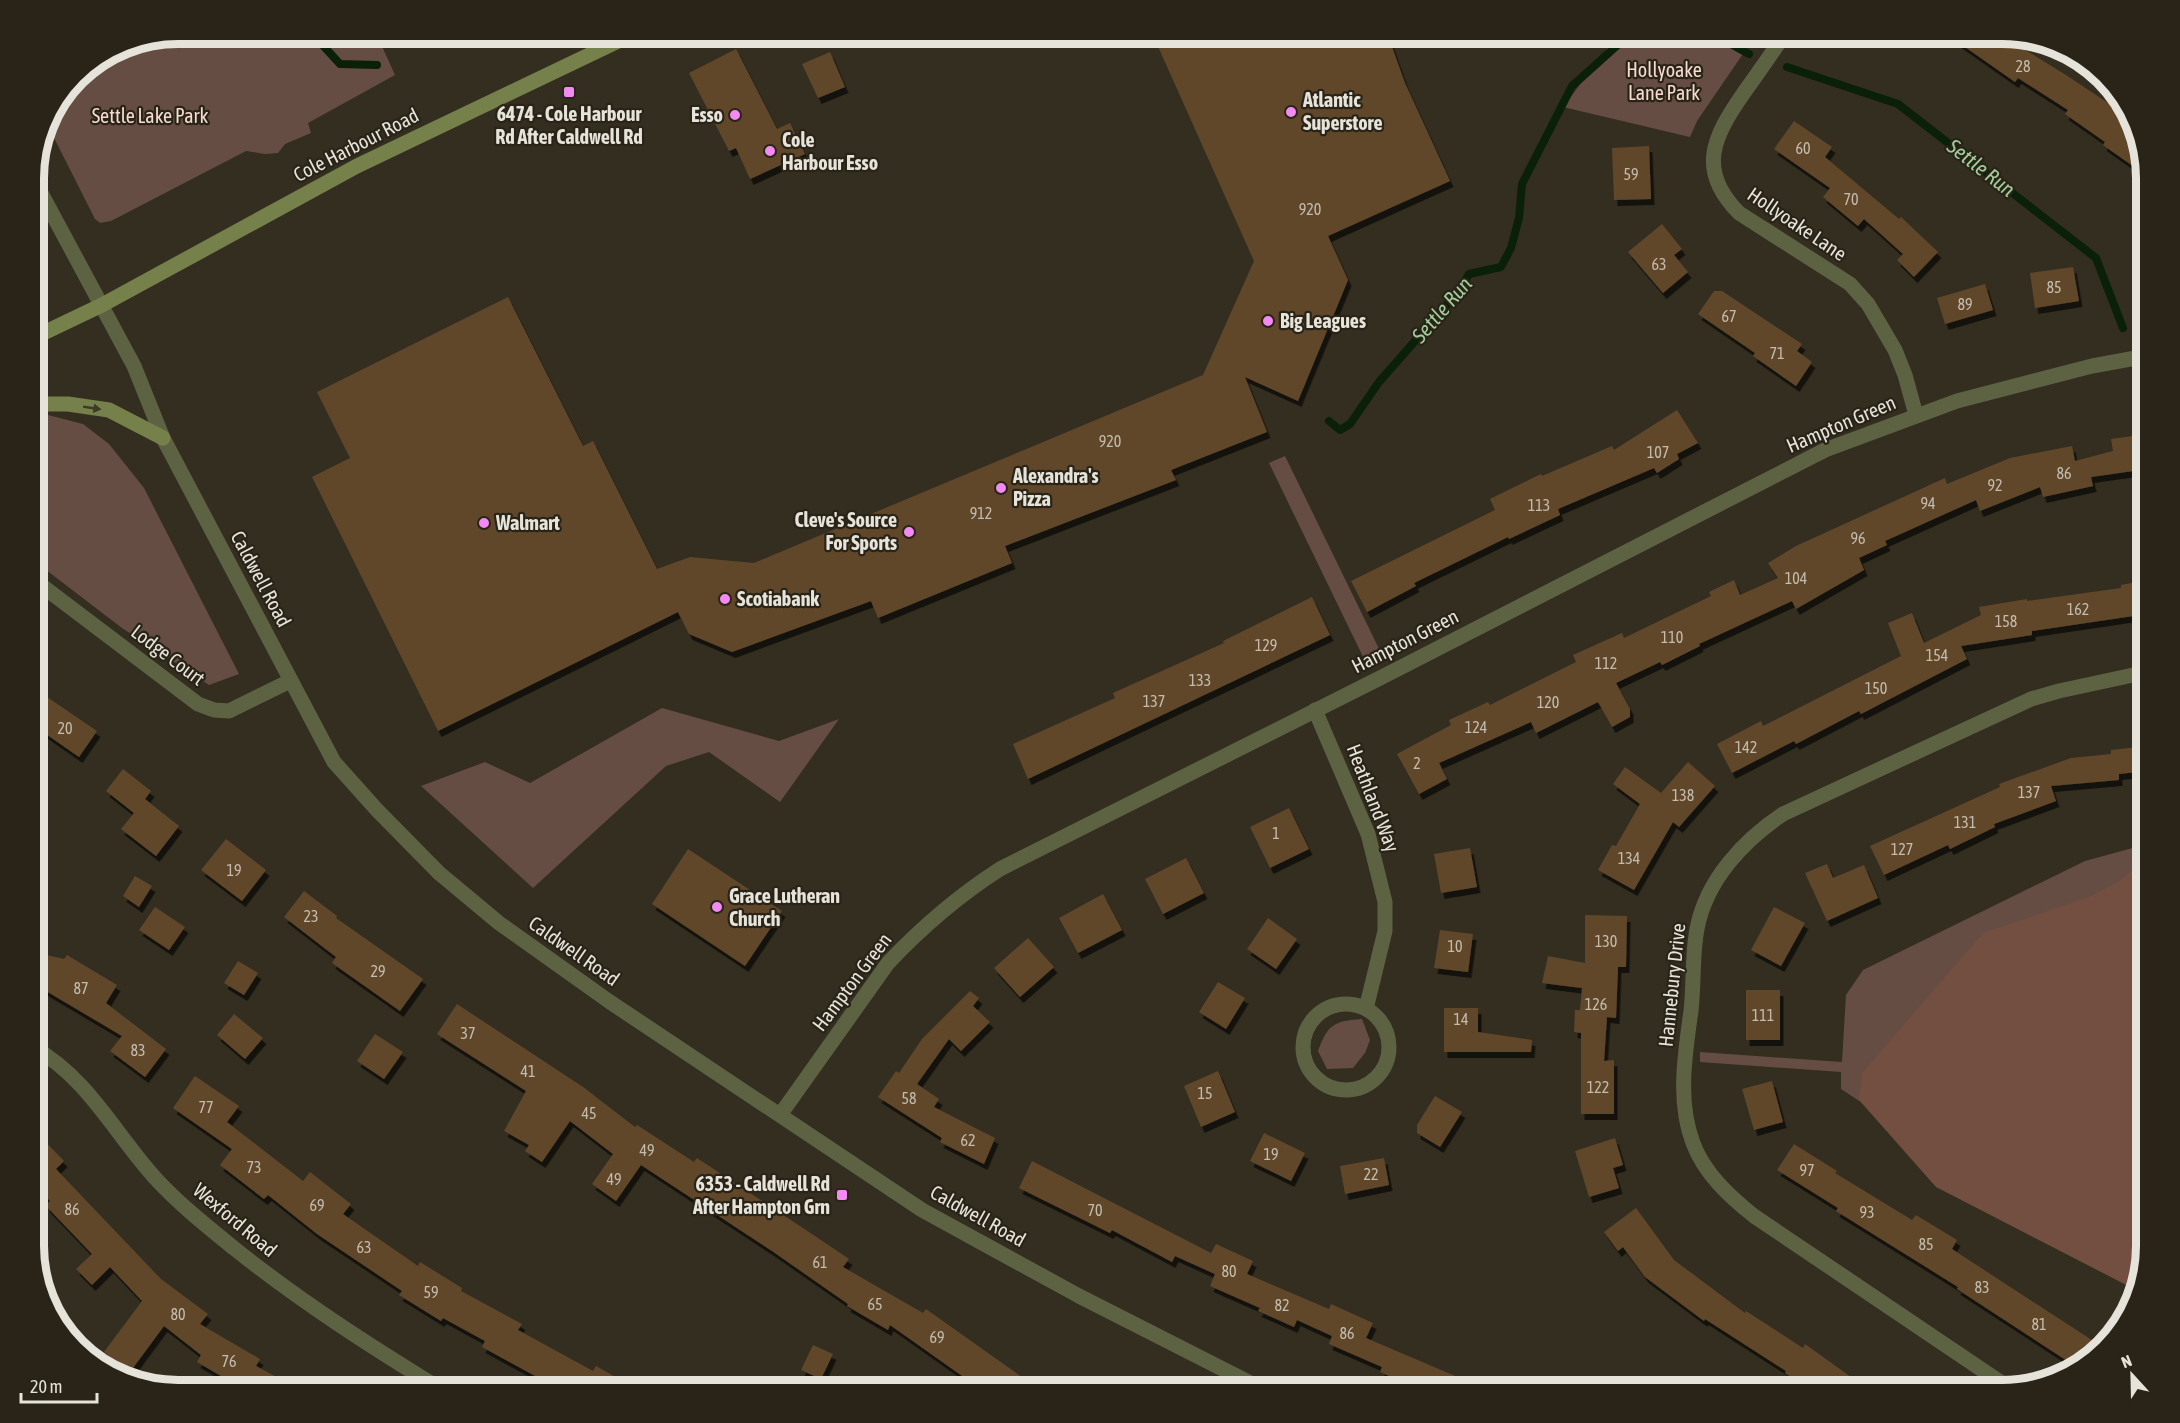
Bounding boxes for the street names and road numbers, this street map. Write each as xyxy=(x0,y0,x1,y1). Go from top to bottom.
street label: Cole Harbour Road xyxy=(289,103,422,186)
street label: Hollyoake Lane xyxy=(1744,182,1851,265)
street label: Hampton Green xyxy=(1783,390,1899,457)
street label: Caldwell Road xyxy=(227,527,296,631)
street label: Hampton Green xyxy=(1348,604,1462,677)
street label: Lodge Court xyxy=(127,619,210,690)
street label: Heathland Way xyxy=(1342,741,1405,855)
street label: Caldwell Road xyxy=(525,911,624,990)
street label: Hannebury Drive xyxy=(1654,922,1689,1048)
street label: Hampton Green xyxy=(807,928,896,1035)
street label: Wexford Road xyxy=(189,1178,282,1261)
street label: Caldwell Road xyxy=(927,1180,1030,1251)

